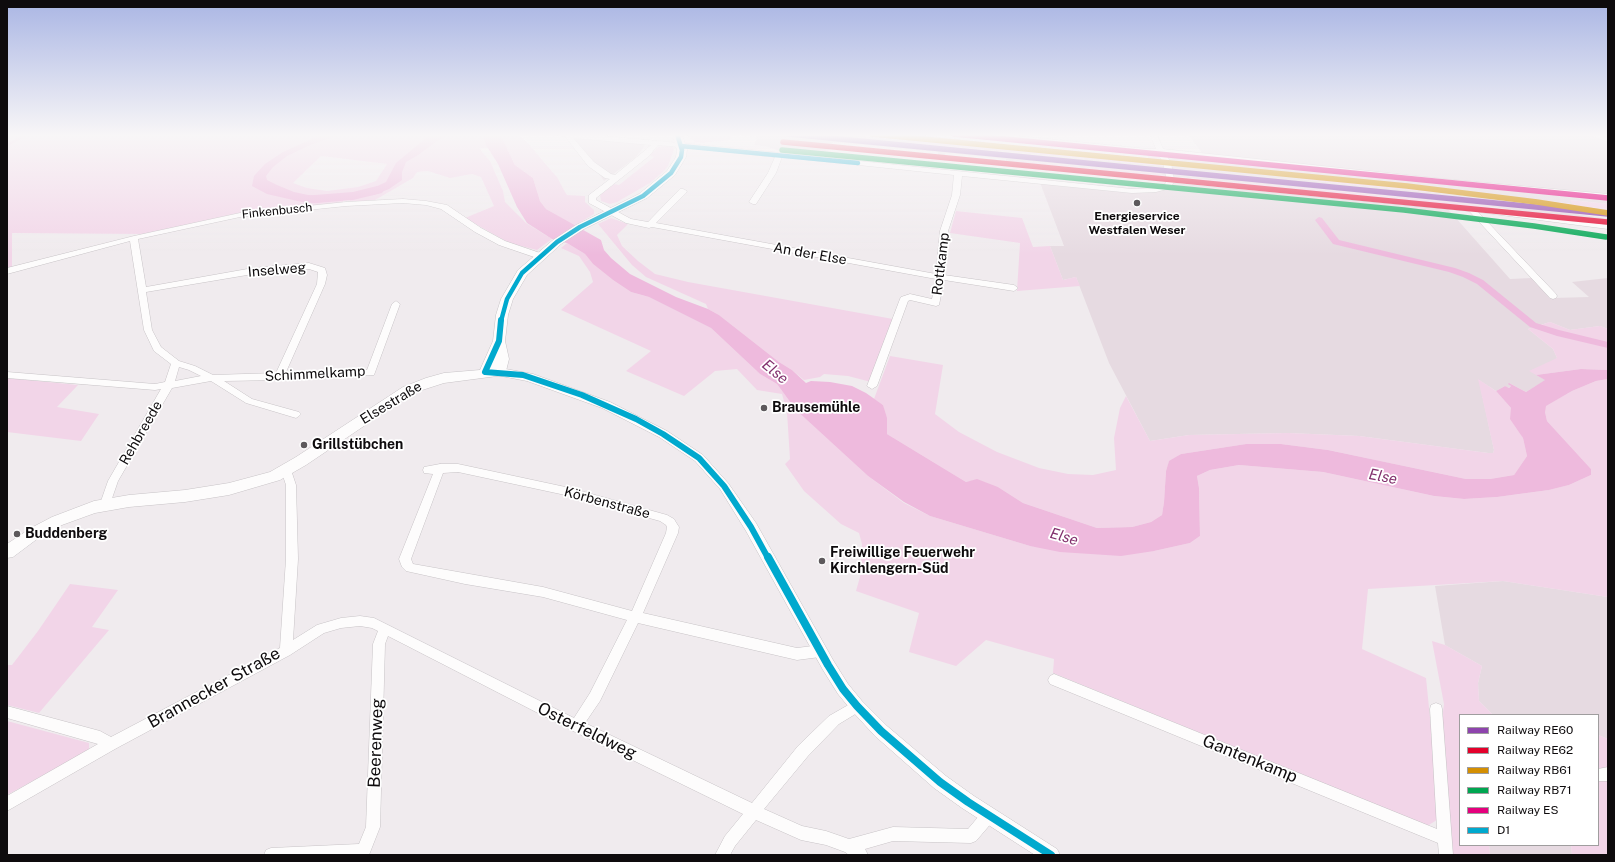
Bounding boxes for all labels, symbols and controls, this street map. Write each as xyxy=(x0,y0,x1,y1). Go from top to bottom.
marker: Energieservice Westfalen Weser xyxy=(1132,198,1142,208)
street label: Finkenbusch xyxy=(241,200,313,222)
place label: Energieservice Westfalen Weser xyxy=(1089,209,1185,237)
street label: Rottkamp xyxy=(929,232,953,296)
street label: An der Else xyxy=(772,239,848,269)
street label: Inselweg xyxy=(247,259,307,281)
water label: Else xyxy=(758,356,792,388)
street label: Schimmelkamp xyxy=(264,363,366,385)
street label: Elsestraße xyxy=(357,378,425,428)
street label: Rehbreede xyxy=(116,398,166,468)
place label: Brausemühle xyxy=(772,400,860,416)
marker: Brausemühle xyxy=(759,403,769,413)
place label: Grillstübchen xyxy=(312,437,403,453)
marker: Grillstübchen xyxy=(299,440,309,450)
water label: Else xyxy=(1367,465,1399,489)
street label: Körbenstraße xyxy=(562,483,652,523)
water label: Else xyxy=(1048,524,1080,550)
place label: Buddenberg xyxy=(25,526,107,542)
marker: Buddenberg xyxy=(12,529,22,539)
place label: Freiwillige Feuerwehr Kirchlengern-Süd xyxy=(830,545,975,578)
marker: Freiwillige Feuerwehr Kirchlengern-Süd xyxy=(817,556,827,566)
street label: Brannecker Straße xyxy=(144,643,284,733)
street label: Beerenweg xyxy=(364,698,388,788)
street label: Osterfeldweg xyxy=(534,698,640,764)
legend xyxy=(1459,714,1599,846)
text: Railway RE60 xyxy=(1497,723,1573,737)
street label: Gantenkamp xyxy=(1200,731,1300,787)
text: Railway RE62 xyxy=(1497,743,1573,757)
text: Railway RB61 xyxy=(1497,763,1572,777)
text: Railway RB71 xyxy=(1497,783,1572,797)
text: Railway ES xyxy=(1497,803,1559,817)
text: D1 xyxy=(1497,823,1510,837)

